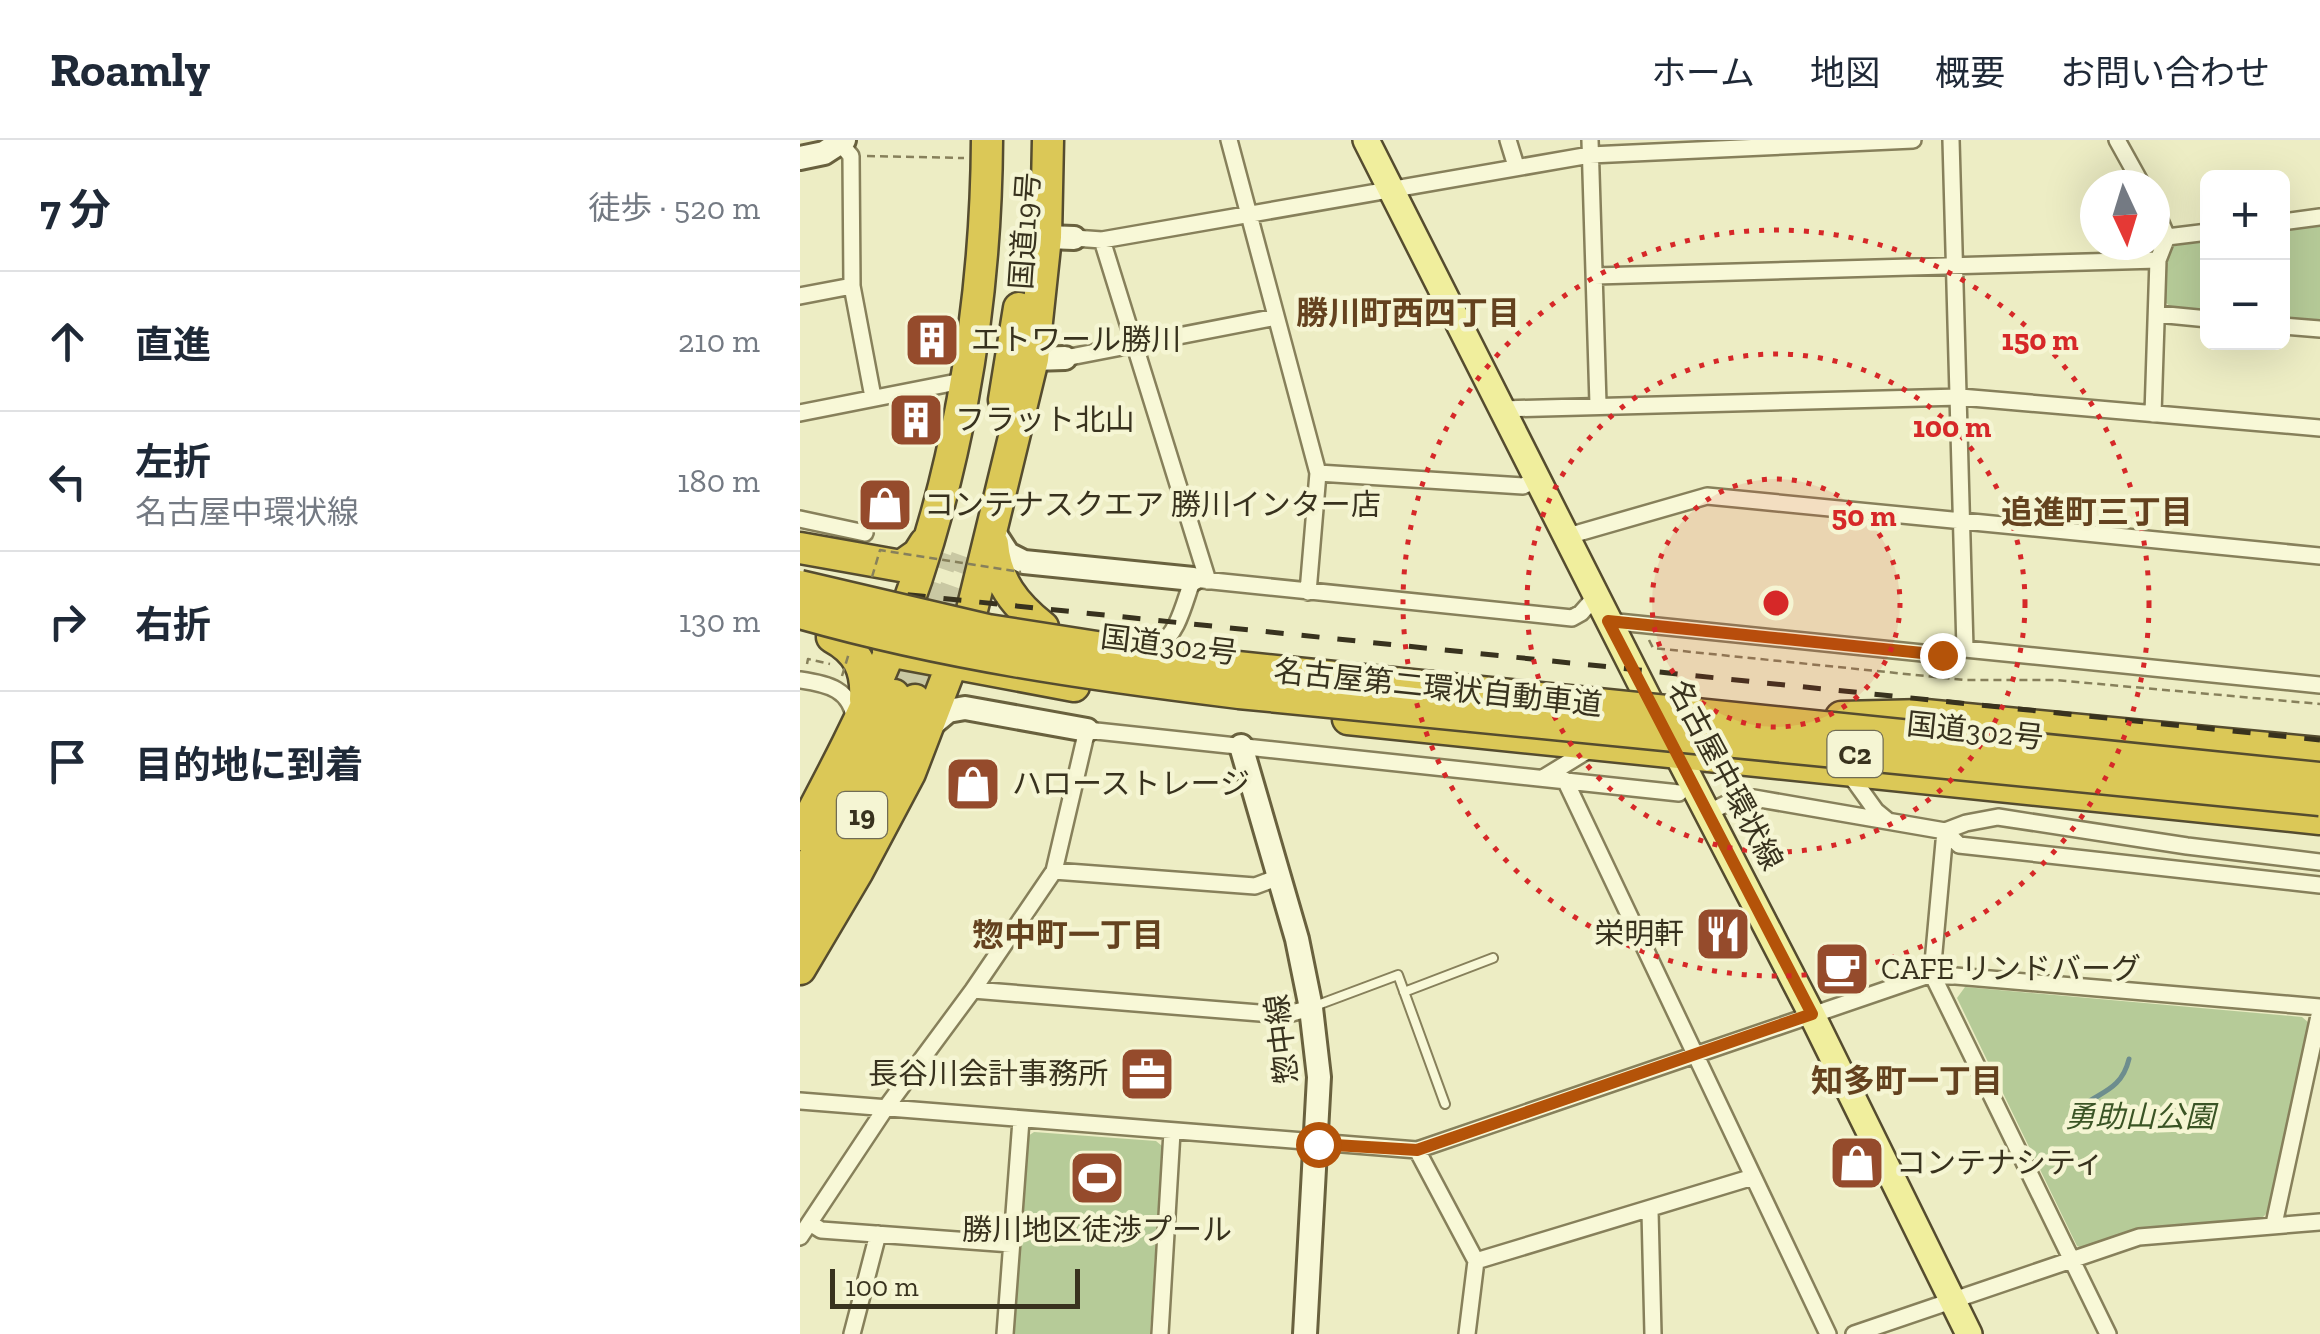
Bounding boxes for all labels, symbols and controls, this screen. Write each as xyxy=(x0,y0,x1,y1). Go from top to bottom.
text: Roamly xyxy=(50,41,210,98)
text: ホーム xyxy=(1651,52,1755,94)
text: 地図 xyxy=(1810,52,1880,94)
text: 概要 xyxy=(1935,52,2005,94)
text: お問い合わせ xyxy=(2060,52,2270,94)
north arrow xyxy=(2080,170,2170,260)
map controls xyxy=(2200,170,2290,350)
button: + xyxy=(2200,170,2290,260)
street label: 国道19号 xyxy=(1003,171,1047,291)
text: 7 分 xyxy=(40,184,111,235)
text: 徒歩 · 520 m xyxy=(588,189,760,227)
button: − xyxy=(2200,260,2290,350)
district label: 勝川町西四丁目 xyxy=(1296,294,1520,332)
building icon: エトワール勝川 xyxy=(902,310,962,370)
icon: ahead xyxy=(40,314,95,369)
text: 直進 xyxy=(135,322,211,368)
text: 210 m xyxy=(678,322,760,360)
place label: エトワール勝川 xyxy=(971,322,1181,358)
text: 150 m xyxy=(2002,322,2078,358)
building icon: フラット北山 xyxy=(886,390,946,450)
place label: フラット北山 xyxy=(955,402,1135,438)
text: 100 m xyxy=(1913,409,1991,445)
text: 左折 xyxy=(135,439,211,485)
icon: left xyxy=(40,454,95,509)
text: 180 m xyxy=(677,462,760,500)
shop icon: コンテナスクエア 勝川インター店 xyxy=(855,475,915,535)
place label: コンテナスクエア 勝川インター店 xyxy=(924,487,1381,523)
text: 名古屋中環状線 xyxy=(135,493,359,531)
district label: 追進町三丁目 xyxy=(2001,493,2193,531)
text: 50 m xyxy=(1832,498,1896,534)
centre of rings xyxy=(1758,585,1794,621)
icon: right xyxy=(40,594,95,649)
text: 右折 xyxy=(135,602,211,648)
text: 130 m xyxy=(679,602,760,640)
street label: 国道302号 xyxy=(1099,619,1239,671)
route end xyxy=(1920,633,1966,679)
street label: 名古屋第二環状自動車道 xyxy=(1272,653,1604,723)
street label: 名古屋中環状線 xyxy=(1660,674,1790,876)
street label: 国道302号 xyxy=(1905,706,2045,756)
road number: C2 xyxy=(1828,731,1882,777)
icon: arrive xyxy=(40,734,95,789)
text: 目的地に到着 xyxy=(135,742,363,788)
shop icon: ハローストレージ xyxy=(943,754,1003,814)
place label: ハローストレージ xyxy=(1012,766,1250,802)
road number: 19 xyxy=(837,792,887,838)
restaurant icon: 栄明軒 xyxy=(1693,904,1753,964)
district label: 惣中町一丁目 xyxy=(972,916,1164,954)
place label: 栄明軒 xyxy=(1594,916,1684,952)
cafe icon: CAFE リンドバーグ xyxy=(1812,939,1872,999)
place label: CAFE リンドバーグ xyxy=(1881,951,2141,987)
street label: 惣中線 xyxy=(1259,992,1305,1086)
office icon: 長谷川会計事務所 xyxy=(1117,1044,1177,1104)
place label: 長谷川会計事務所 xyxy=(868,1056,1108,1092)
district label: 知多町一丁目 xyxy=(1811,1062,2003,1100)
park label: 勇助山公園 xyxy=(2065,1099,2219,1135)
route start xyxy=(1296,1122,1342,1168)
shop icon: コンテナシティ xyxy=(1827,1133,1887,1193)
place label: コンテナシティ xyxy=(1896,1145,2104,1181)
sports icon: 勝川地区徒渉プール xyxy=(1067,1148,1127,1208)
place label: 勝川地区徒渉プール xyxy=(962,1212,1232,1248)
scale bar xyxy=(830,1264,1080,1308)
text: 100 m xyxy=(845,1270,919,1303)

